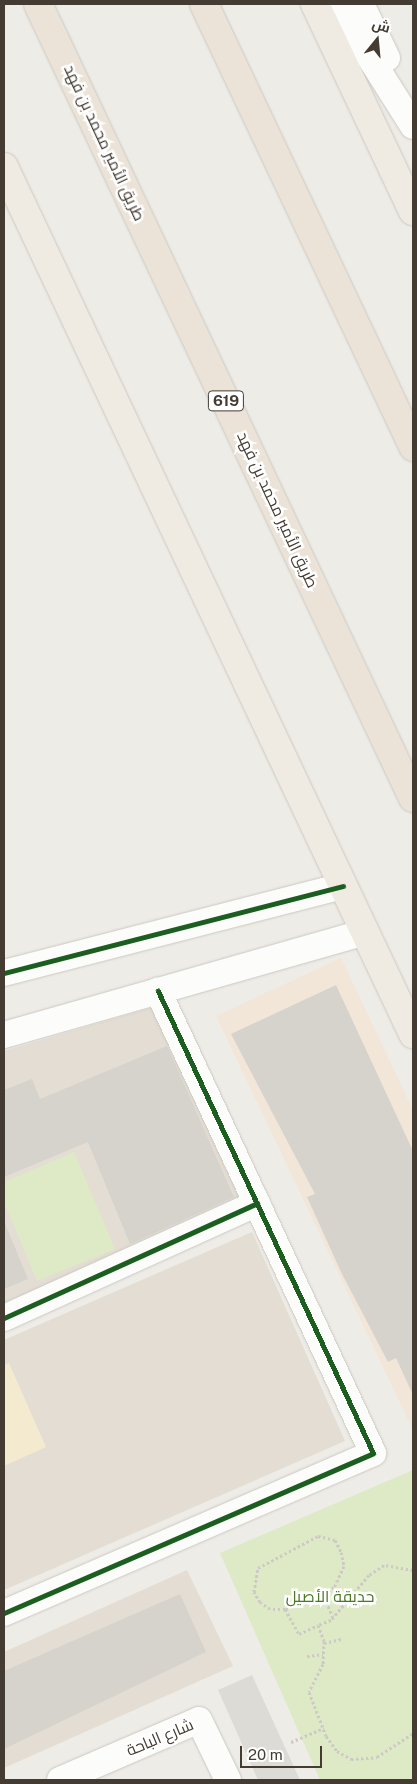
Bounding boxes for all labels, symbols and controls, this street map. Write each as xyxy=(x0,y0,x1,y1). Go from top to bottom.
north arrow xyxy=(352,15,402,65)
text: ش xyxy=(370,15,392,36)
street label: طريق الأمير محمد بن فهد xyxy=(59,62,149,224)
road number: 619 xyxy=(207,388,245,414)
street label: طريق الأمير محمد بن فهد xyxy=(232,429,322,591)
park label: حديقة الأصيل xyxy=(286,1587,374,1607)
street label: شارع الباحة xyxy=(124,1715,196,1761)
scale bar xyxy=(242,1736,324,1768)
text: 20 m xyxy=(248,1746,283,1763)

